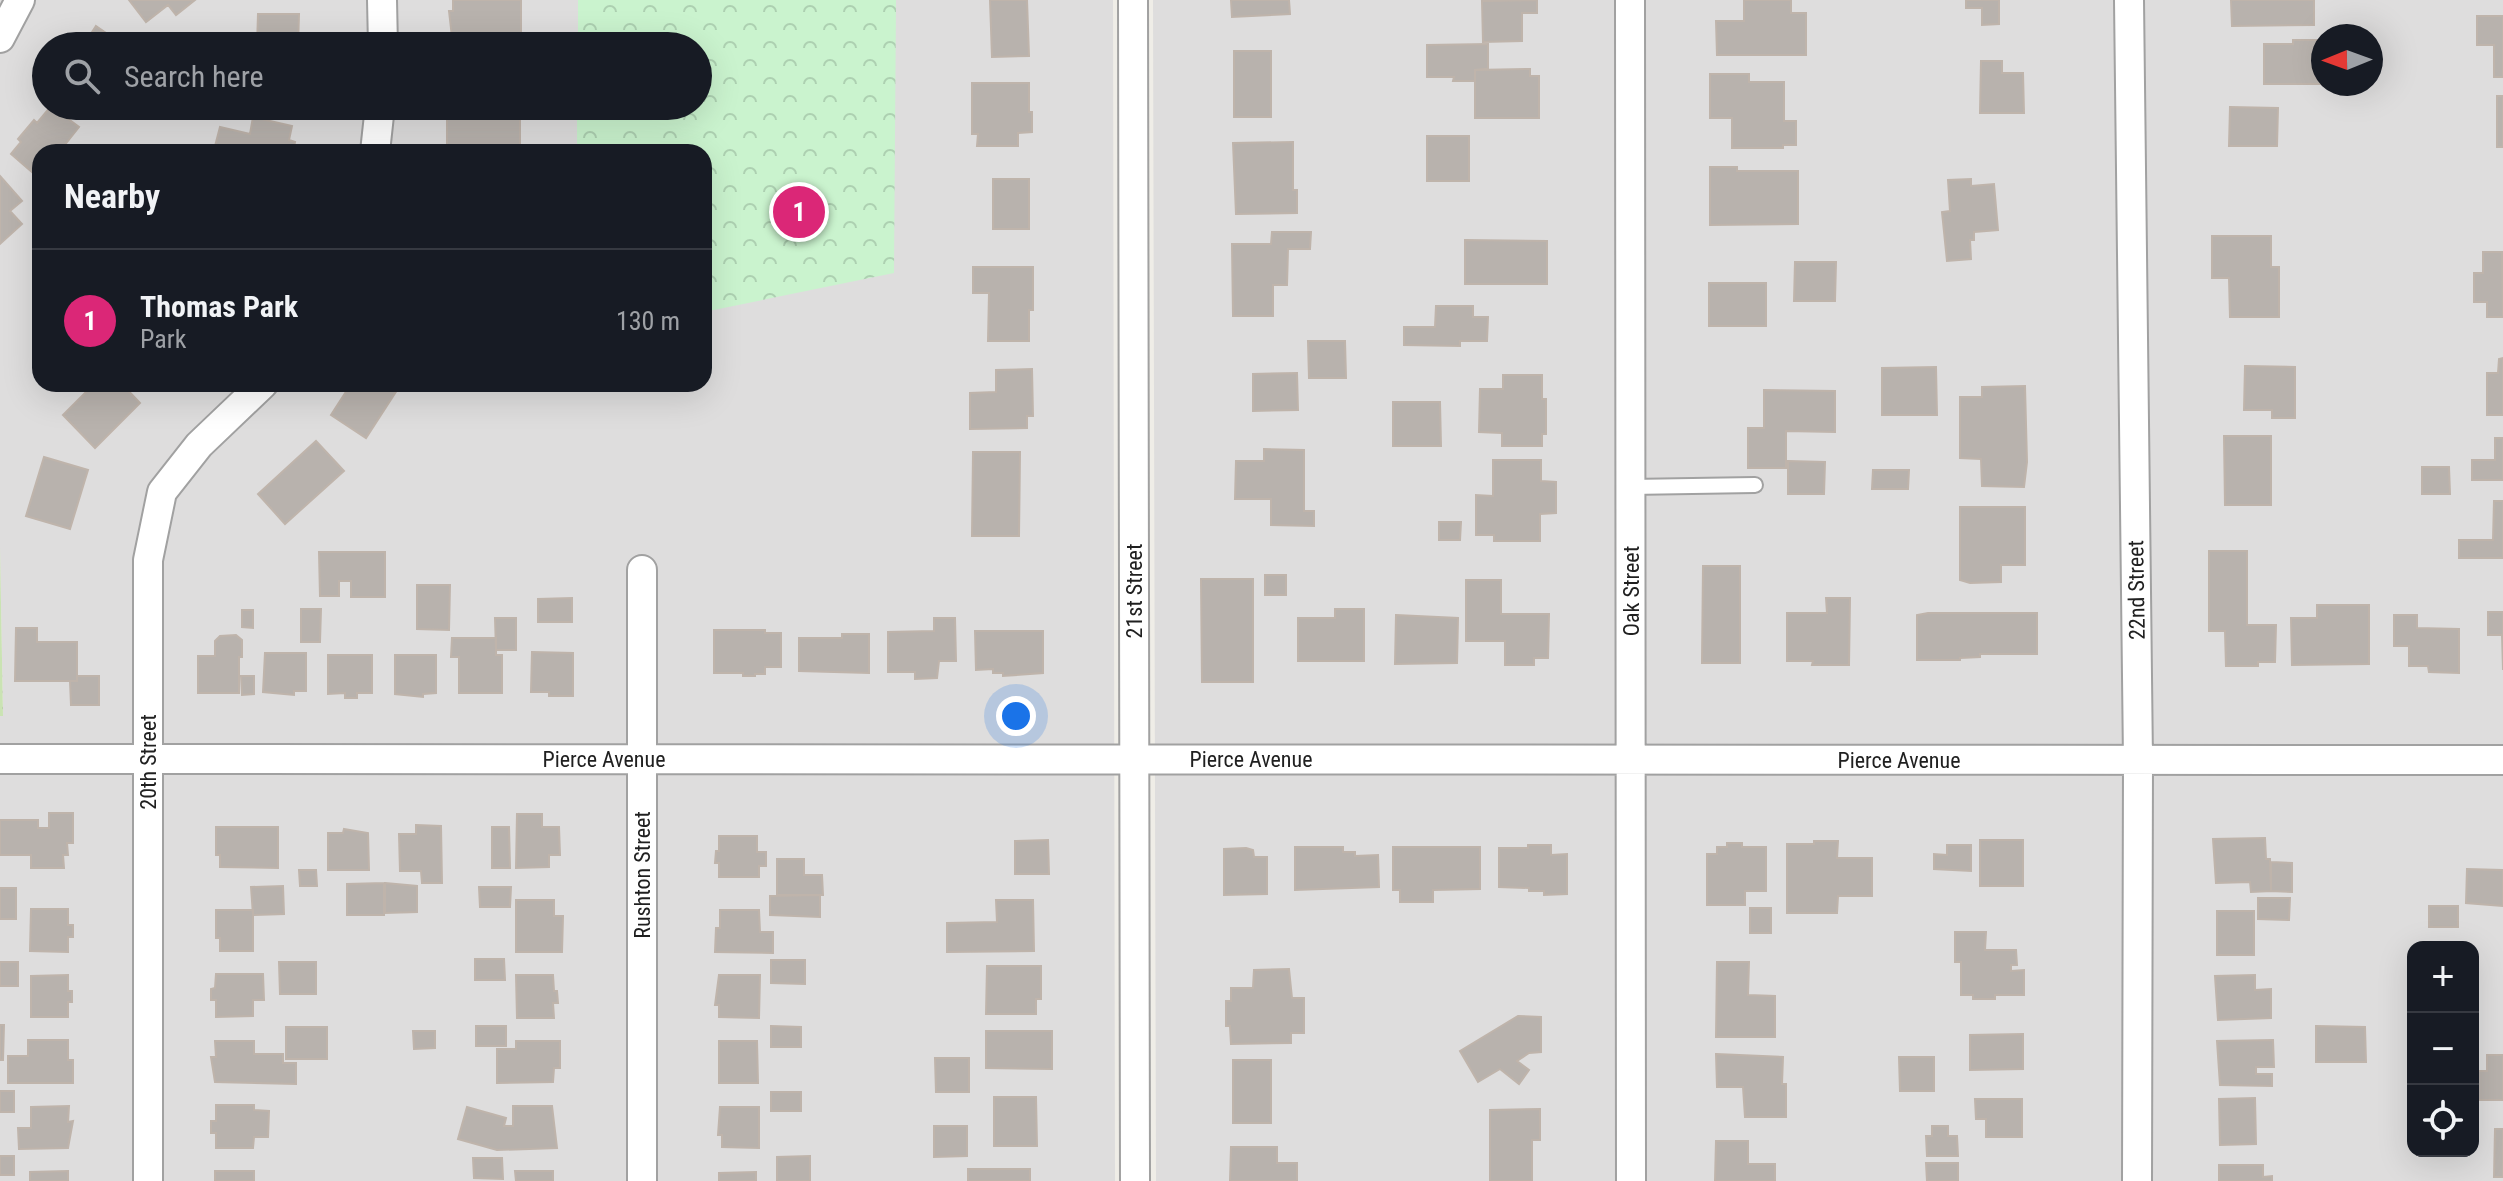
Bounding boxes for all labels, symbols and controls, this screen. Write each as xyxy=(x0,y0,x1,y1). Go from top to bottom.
north arrow xyxy=(2311,24,2383,96)
search box xyxy=(32,32,712,120)
icon: search xyxy=(60,54,104,98)
text: Search here xyxy=(124,59,264,94)
text: Nearby xyxy=(64,176,160,216)
pin: 1 xyxy=(773,182,825,242)
text: Thomas Park xyxy=(140,289,298,324)
text: 1 xyxy=(83,306,97,336)
text: 130 m xyxy=(616,306,680,336)
text: Park xyxy=(140,324,186,354)
street label: 22nd Street xyxy=(2123,540,2150,640)
street label: 21st Street xyxy=(1122,544,1147,638)
street label: Oak Street xyxy=(1619,546,1644,636)
your location xyxy=(996,696,1036,736)
street label: 20th Street xyxy=(136,714,161,810)
street label: Pierce Avenue xyxy=(543,747,665,772)
street label: Pierce Avenue xyxy=(1190,747,1312,772)
street label: Pierce Avenue xyxy=(1838,748,1960,773)
street label: Rushton Street xyxy=(630,811,655,939)
map controls xyxy=(2407,941,2479,1157)
button: + xyxy=(2407,941,2479,1013)
button: − xyxy=(2407,1013,2479,1085)
button: locate xyxy=(2407,1085,2479,1157)

